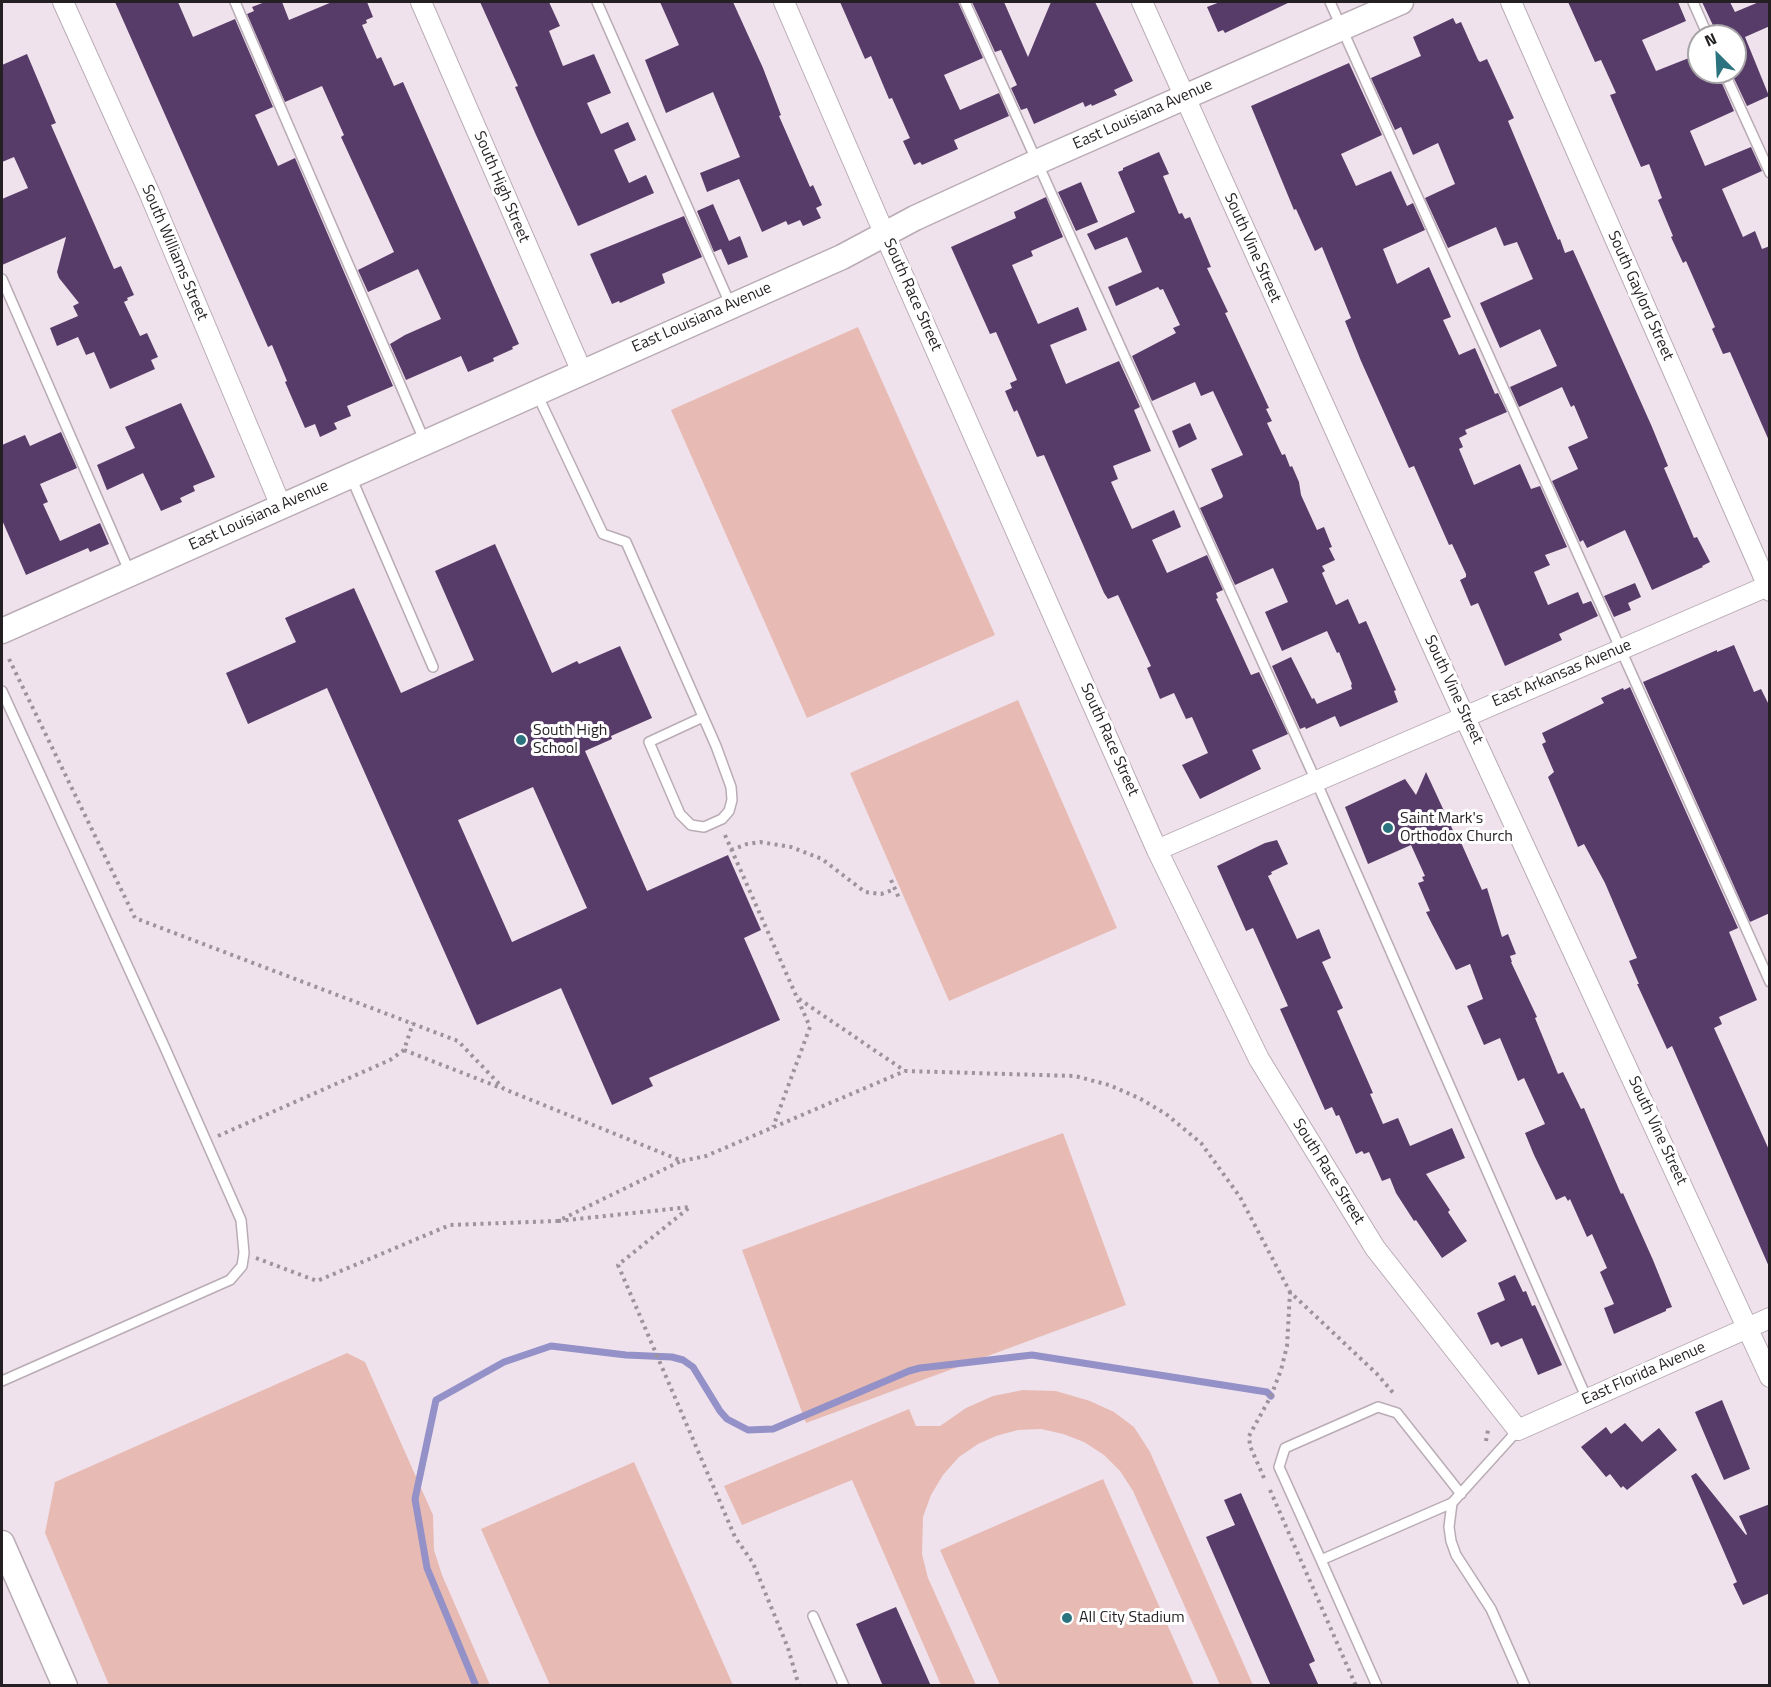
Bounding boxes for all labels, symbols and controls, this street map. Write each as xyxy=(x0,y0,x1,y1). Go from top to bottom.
north arrow xyxy=(1687,24,1747,84)
text: N xyxy=(1701,26,1720,53)
street label: East Louisiana Avenue xyxy=(1070,76,1216,154)
street label: South High Street xyxy=(469,128,533,246)
street label: South Williams Street xyxy=(137,182,211,324)
street label: South Vine Street xyxy=(1219,190,1285,306)
street label: South Gaylord Street xyxy=(1603,228,1677,364)
street label: South Race Street xyxy=(879,236,945,354)
street label: East Louisiana Avenue xyxy=(629,279,775,357)
street label: East Louisiana Avenue xyxy=(186,477,332,555)
street label: South Vine Street xyxy=(1419,633,1487,747)
street label: East Arkansas Avenue xyxy=(1490,636,1634,712)
street label: South Race Street xyxy=(1076,681,1142,799)
place label: South High School xyxy=(533,721,607,759)
marker: South High School xyxy=(514,733,528,747)
place label: Saint Mark's Orthodox Church xyxy=(1400,809,1513,847)
marker: Saint Mark's Orthodox Church xyxy=(1381,821,1395,835)
street label: South Vine Street xyxy=(1623,1074,1691,1188)
street label: South Race Street xyxy=(1288,1116,1368,1228)
street label: East Florida Avenue xyxy=(1579,1338,1709,1410)
place label: All City Stadium xyxy=(1079,1608,1185,1628)
marker: All City Stadium xyxy=(1060,1611,1074,1625)

